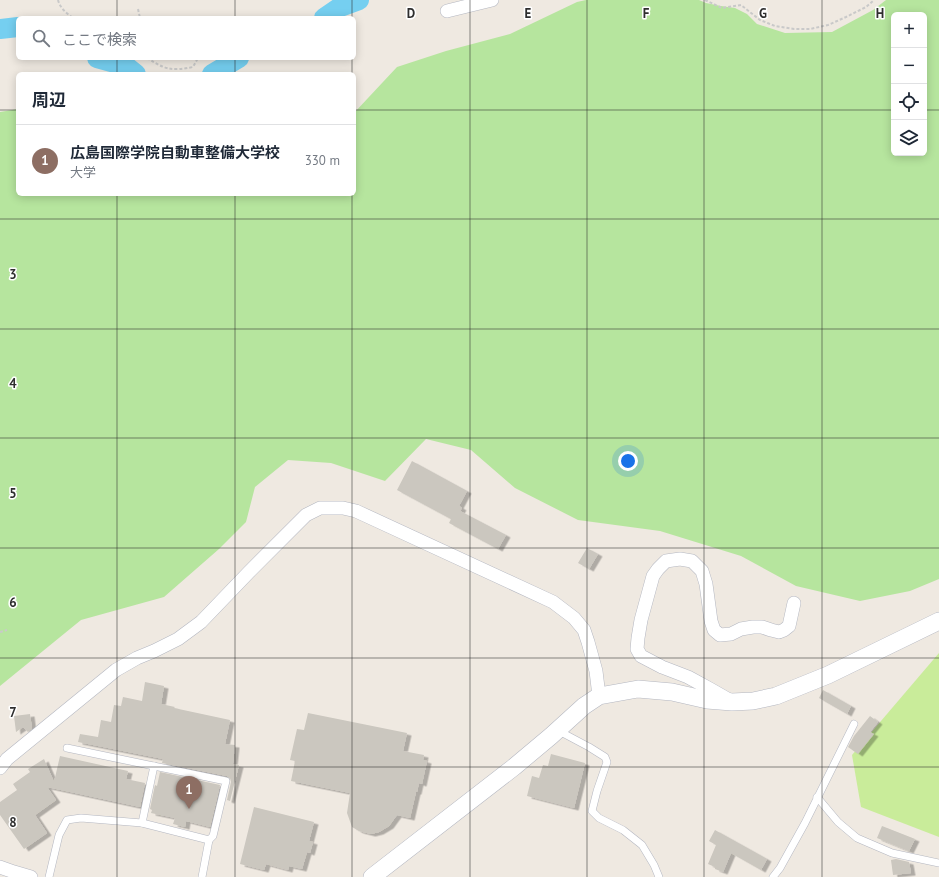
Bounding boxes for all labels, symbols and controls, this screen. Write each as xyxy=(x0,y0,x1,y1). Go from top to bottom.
text: D xyxy=(407,5,415,22)
text: E xyxy=(525,5,532,22)
text: F xyxy=(643,5,650,22)
text: G xyxy=(759,5,767,22)
text: H xyxy=(876,5,884,22)
map controls xyxy=(891,12,927,156)
button: + xyxy=(891,12,927,48)
search box xyxy=(16,16,356,60)
icon: search xyxy=(30,27,52,49)
text: ここで検索 xyxy=(62,30,137,49)
button: − xyxy=(891,48,927,84)
button: locate xyxy=(891,84,927,120)
text: 周辺 xyxy=(32,89,66,111)
button: layers xyxy=(891,120,927,156)
text: 広島国際学院自動車整備大学校 xyxy=(70,143,280,162)
text: 1 xyxy=(41,152,49,169)
text: 330 m xyxy=(305,152,340,169)
text: 大学 xyxy=(70,164,96,181)
text: 3 xyxy=(9,266,17,283)
text: 4 xyxy=(9,375,17,392)
your location xyxy=(618,451,638,471)
text: 5 xyxy=(9,485,17,502)
text: 6 xyxy=(9,594,17,611)
text: 7 xyxy=(9,704,17,721)
pin: 1 xyxy=(176,776,202,809)
text: 8 xyxy=(9,814,17,831)

